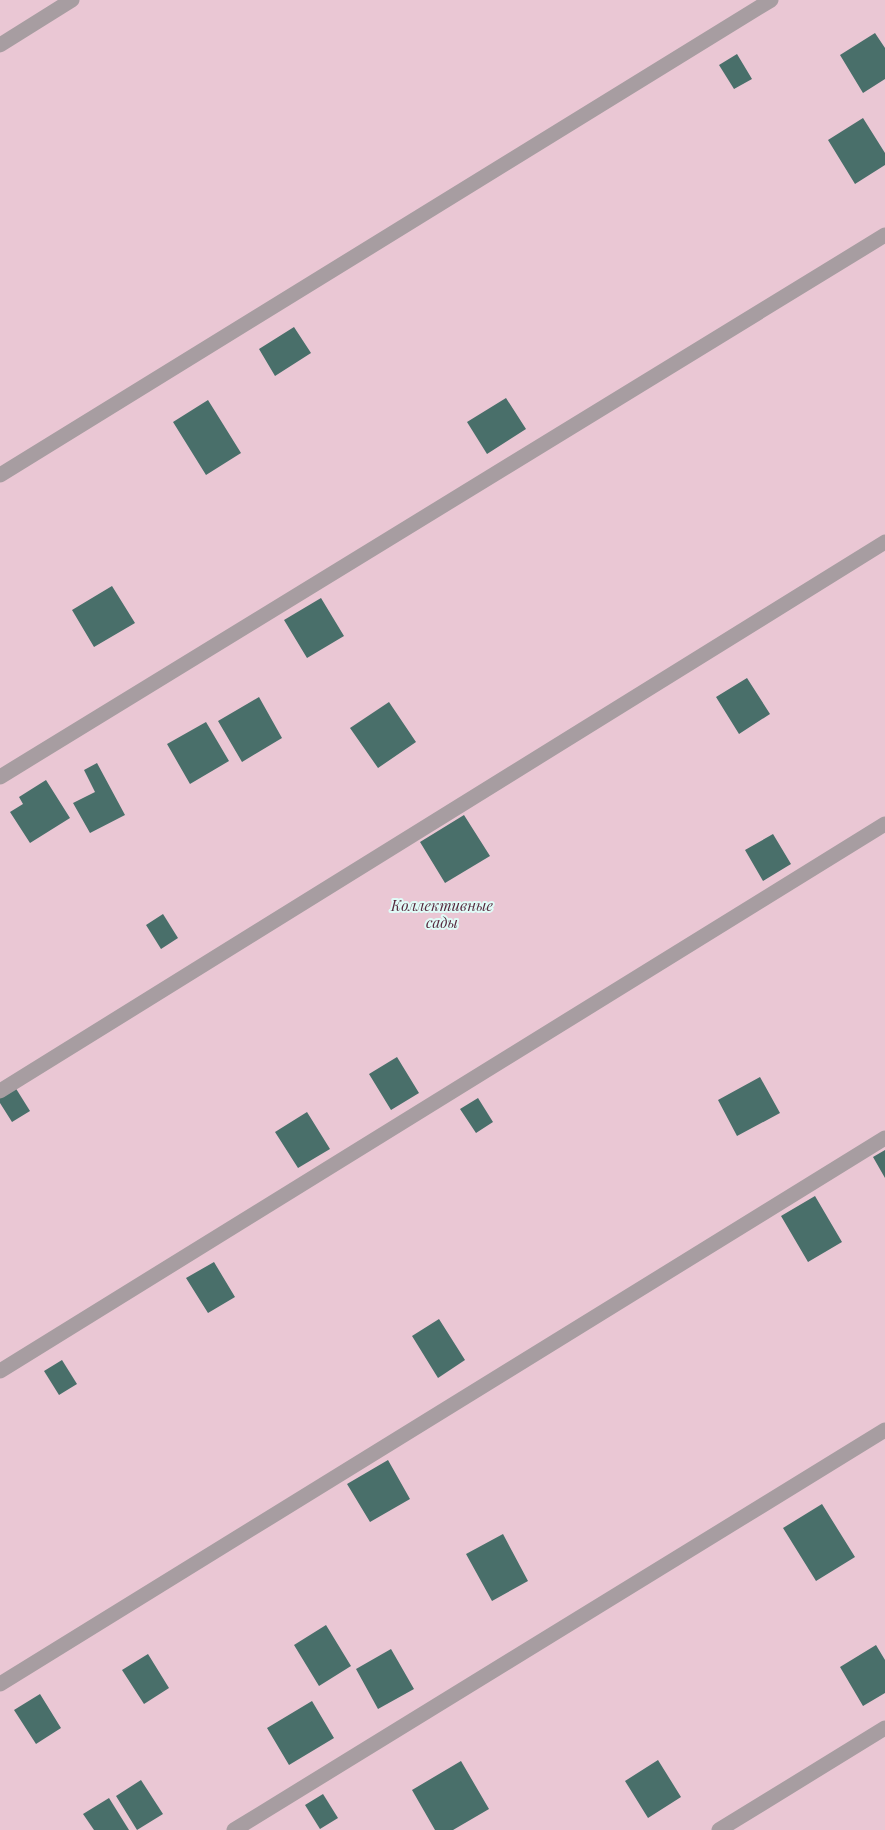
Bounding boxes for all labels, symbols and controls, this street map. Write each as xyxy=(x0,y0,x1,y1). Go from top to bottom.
park label: Коллективные сады xyxy=(390,895,493,932)

